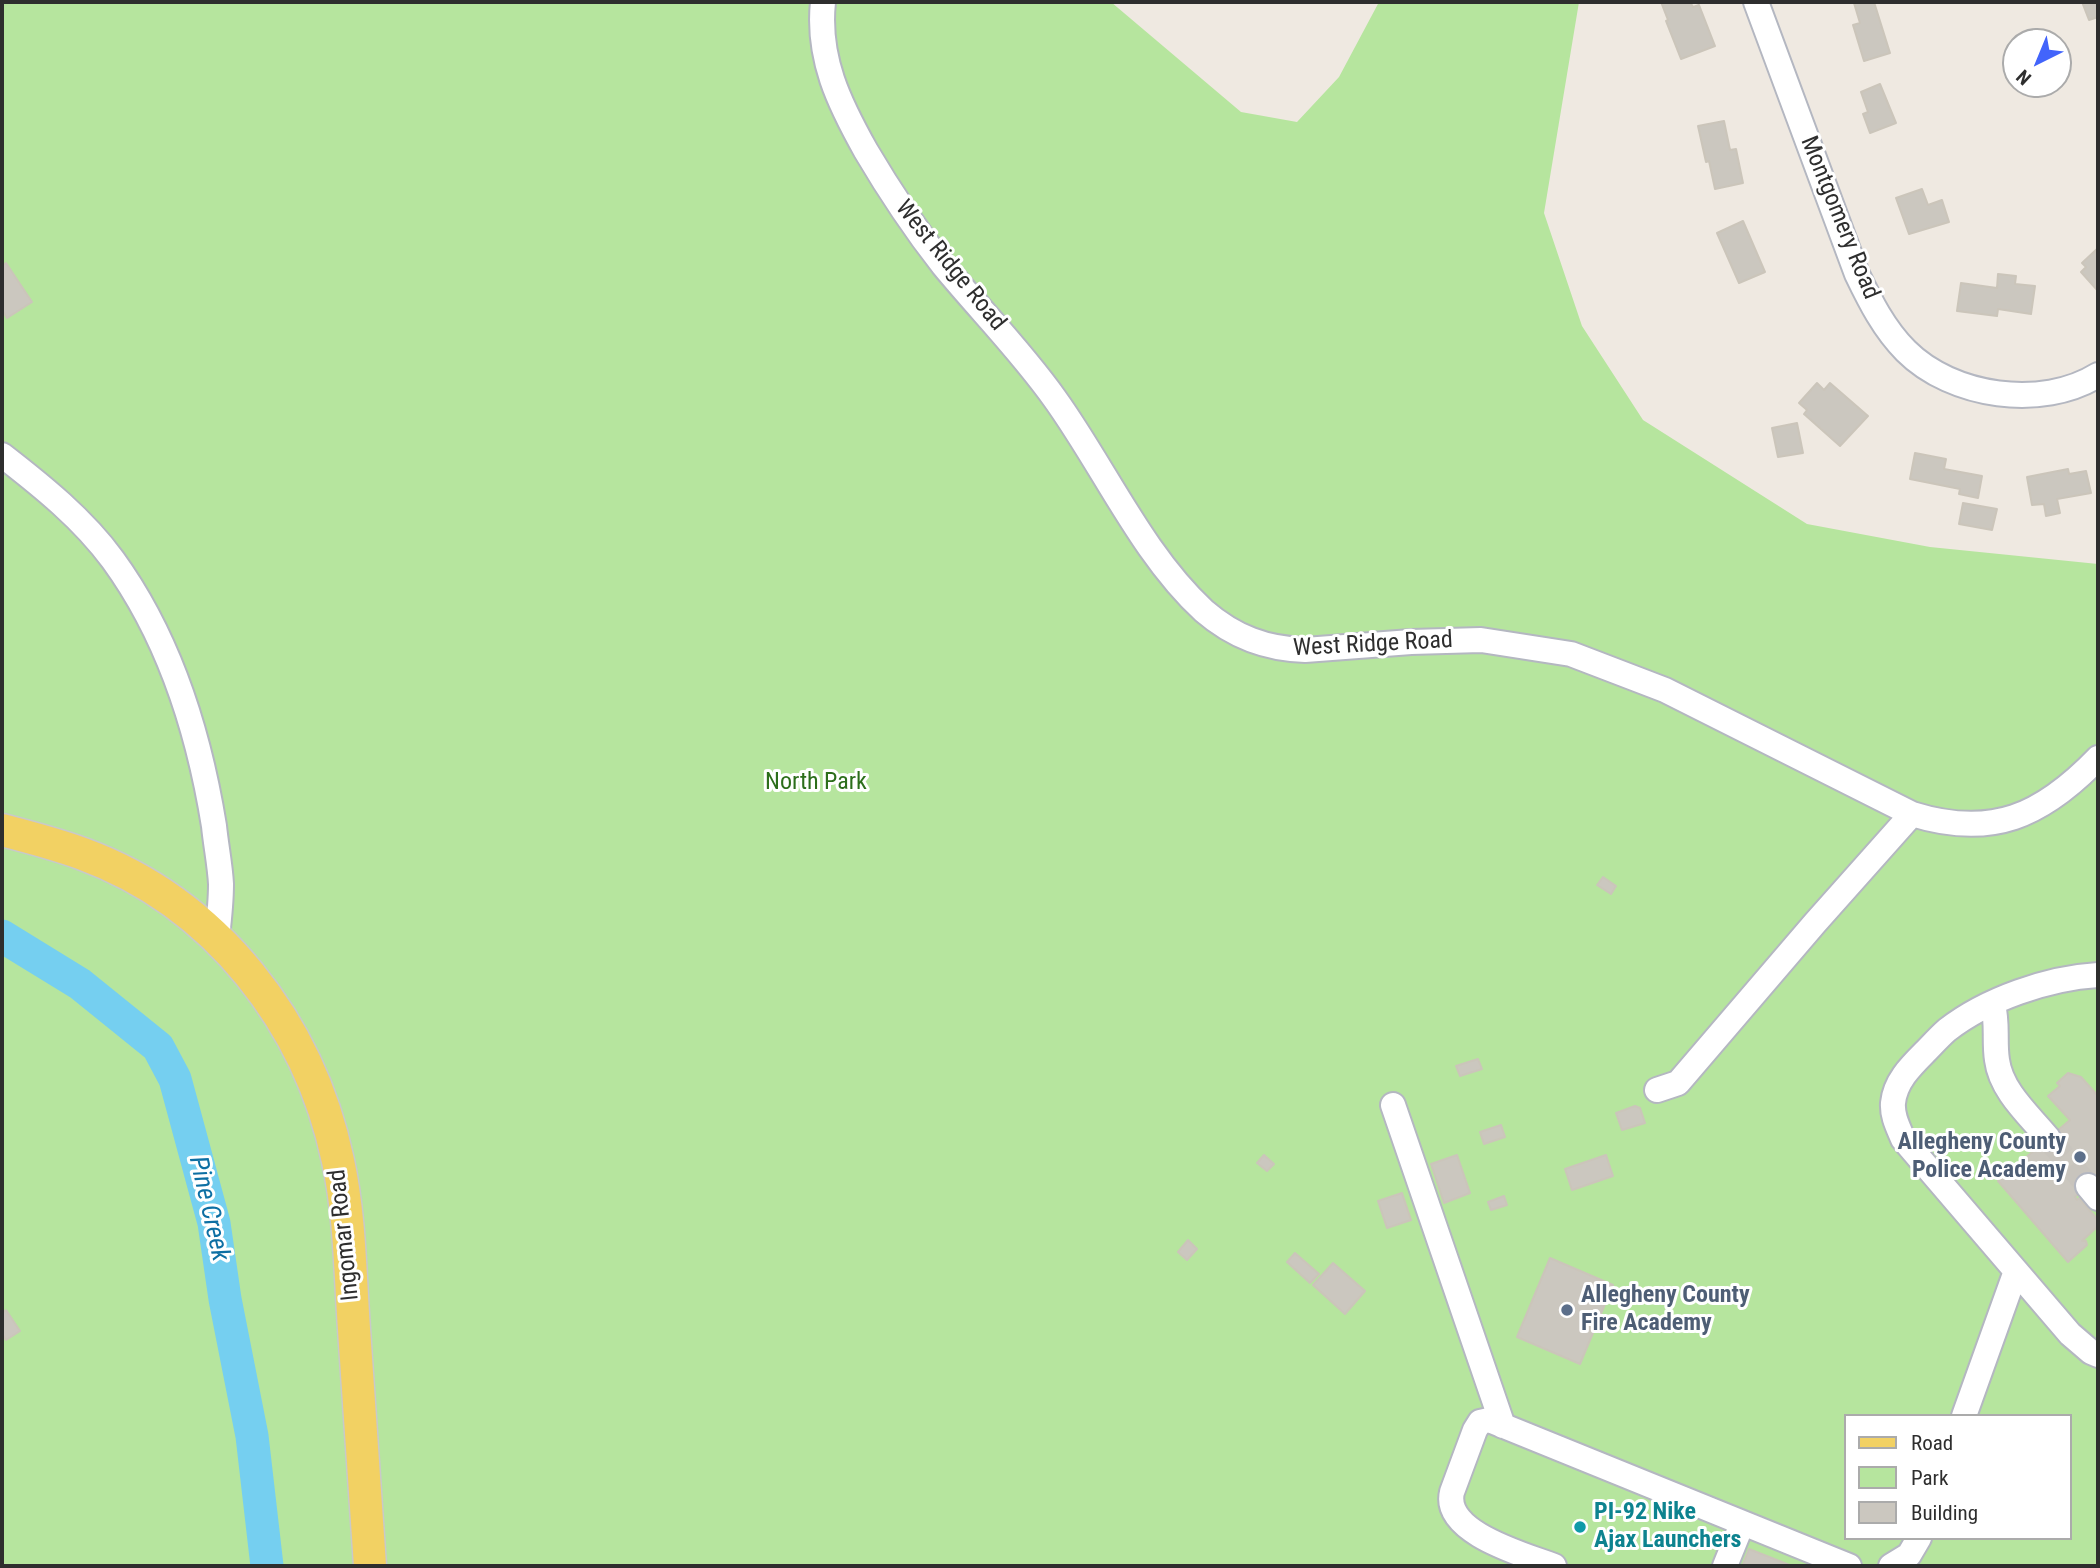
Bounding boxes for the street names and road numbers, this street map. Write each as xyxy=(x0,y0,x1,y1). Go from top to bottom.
street label: Montgomery Road xyxy=(1793,132,1885,304)
street label: West Ridge Road xyxy=(889,195,1011,337)
street label: West Ridge Road xyxy=(1293,626,1453,664)
street label: Ingomar Road xyxy=(324,1168,366,1302)

